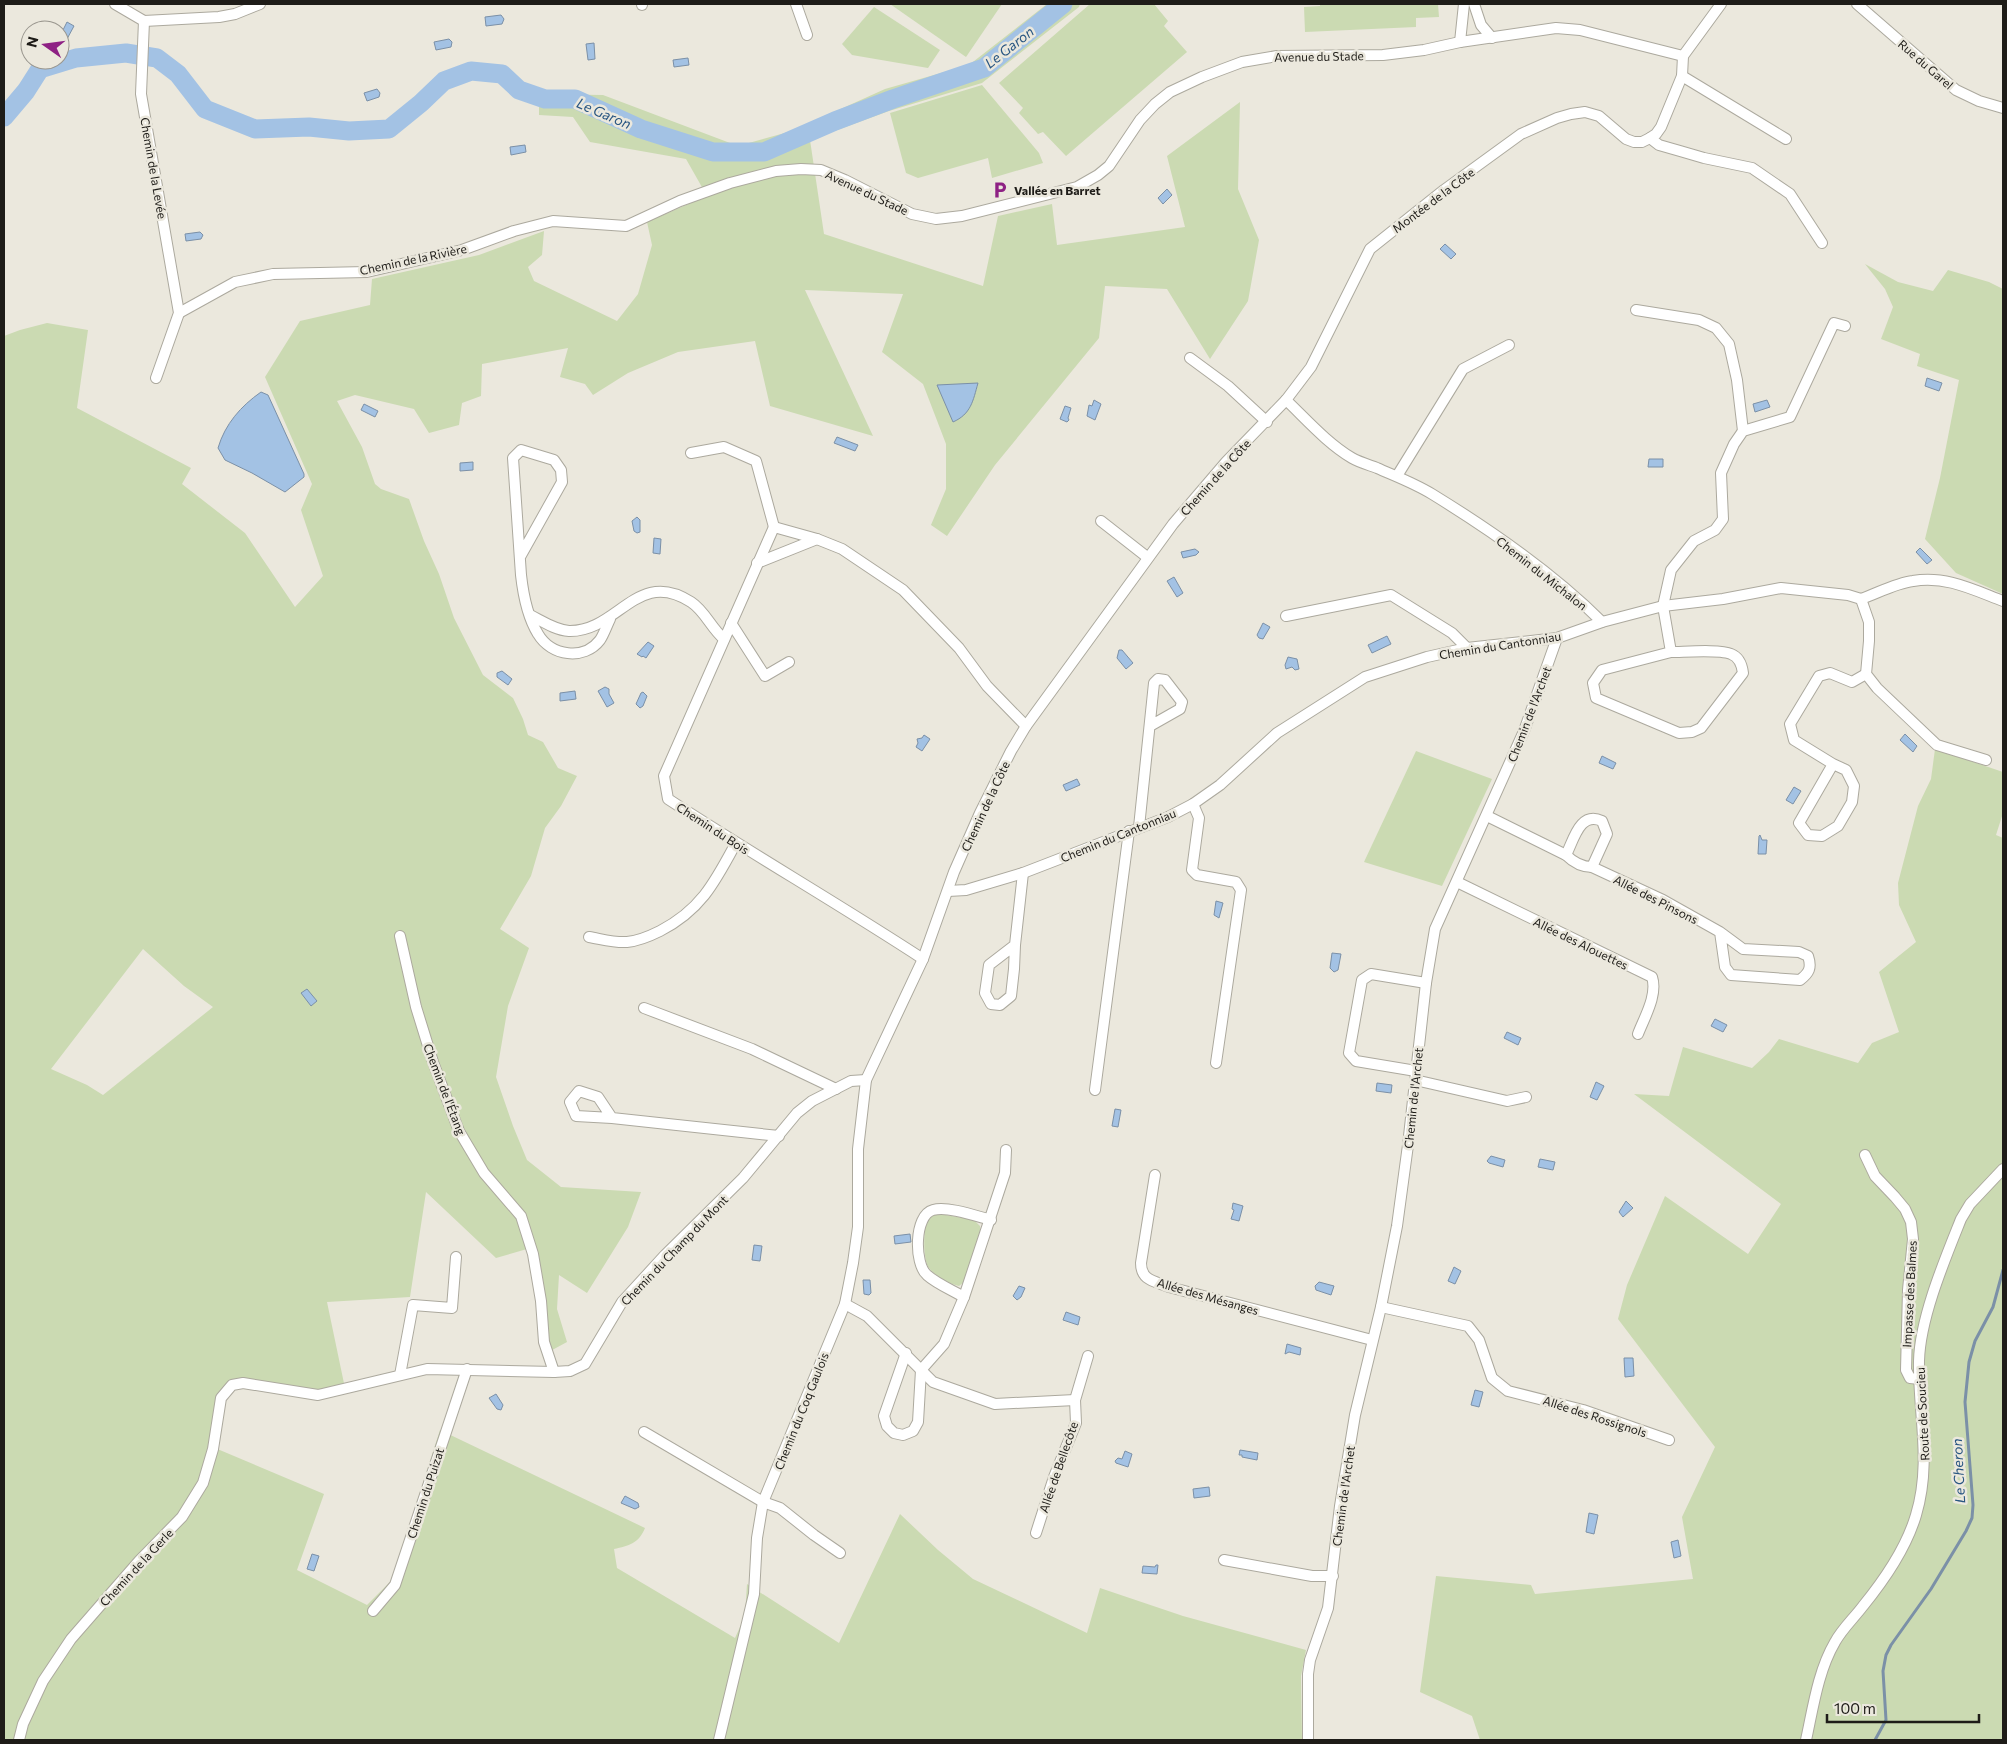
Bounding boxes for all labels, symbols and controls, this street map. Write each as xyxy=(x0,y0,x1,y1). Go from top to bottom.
north arrow xyxy=(20,20,70,70)
water label: Le Garon xyxy=(981,23,1037,71)
text: N xyxy=(22,35,41,49)
street label: Rue du Garel xyxy=(1896,36,1956,92)
street label: Avenue du Stade xyxy=(1274,48,1364,64)
water label: Le Garon xyxy=(574,94,634,132)
street label: Chemin de la Levée xyxy=(138,116,170,220)
street label: Montée de la Côte xyxy=(1389,165,1477,235)
street label: Avenue du Stade xyxy=(823,167,911,217)
parking icon: Vallée en Barret xyxy=(990,180,1010,200)
place label: Vallée en Barret xyxy=(1014,183,1101,197)
street label: Chemin de la Rivière xyxy=(358,241,468,277)
street label: Chemin de la Côte xyxy=(1177,436,1253,518)
street label: Chemin du Michalon xyxy=(1494,533,1590,613)
street label: Chemin du Cantonniau xyxy=(1438,628,1562,662)
street label: Chemin de l'Archet xyxy=(1504,664,1554,764)
street label: Chemin de la Côte xyxy=(958,759,1012,853)
street label: Chemin du Bois xyxy=(674,799,752,857)
street label: Chemin du Cantonniau xyxy=(1058,805,1178,865)
street label: Allée des Pinsons xyxy=(1611,872,1701,926)
street label: Allée des Alouettes xyxy=(1531,914,1631,972)
street label: Chemin de l'Étang xyxy=(421,1041,469,1137)
street label: Chemin de l'Archet xyxy=(1401,1047,1425,1149)
street label: Chemin du Champ du Mont xyxy=(618,1192,730,1308)
street label: Impasse des Balmes xyxy=(1899,1240,1919,1348)
street label: Allée des Mésanges xyxy=(1156,1275,1260,1317)
street label: Chemin du Coq Gaulois xyxy=(771,1350,831,1472)
street label: Route de Soucieu xyxy=(1913,1367,1931,1461)
street label: Allée des Rossignols xyxy=(1541,1393,1649,1439)
street label: Allée de Bellecôte xyxy=(1036,1420,1080,1514)
water label: Le Cheron xyxy=(1948,1438,1968,1504)
street label: Chemin de l'Archet xyxy=(1329,1445,1357,1547)
street label: Chemin du Puizat xyxy=(404,1446,446,1540)
street label: Chemin de la Gerle xyxy=(97,1525,175,1609)
scale bar xyxy=(1827,1692,1980,1724)
text: 100 m xyxy=(1834,1699,1876,1717)

